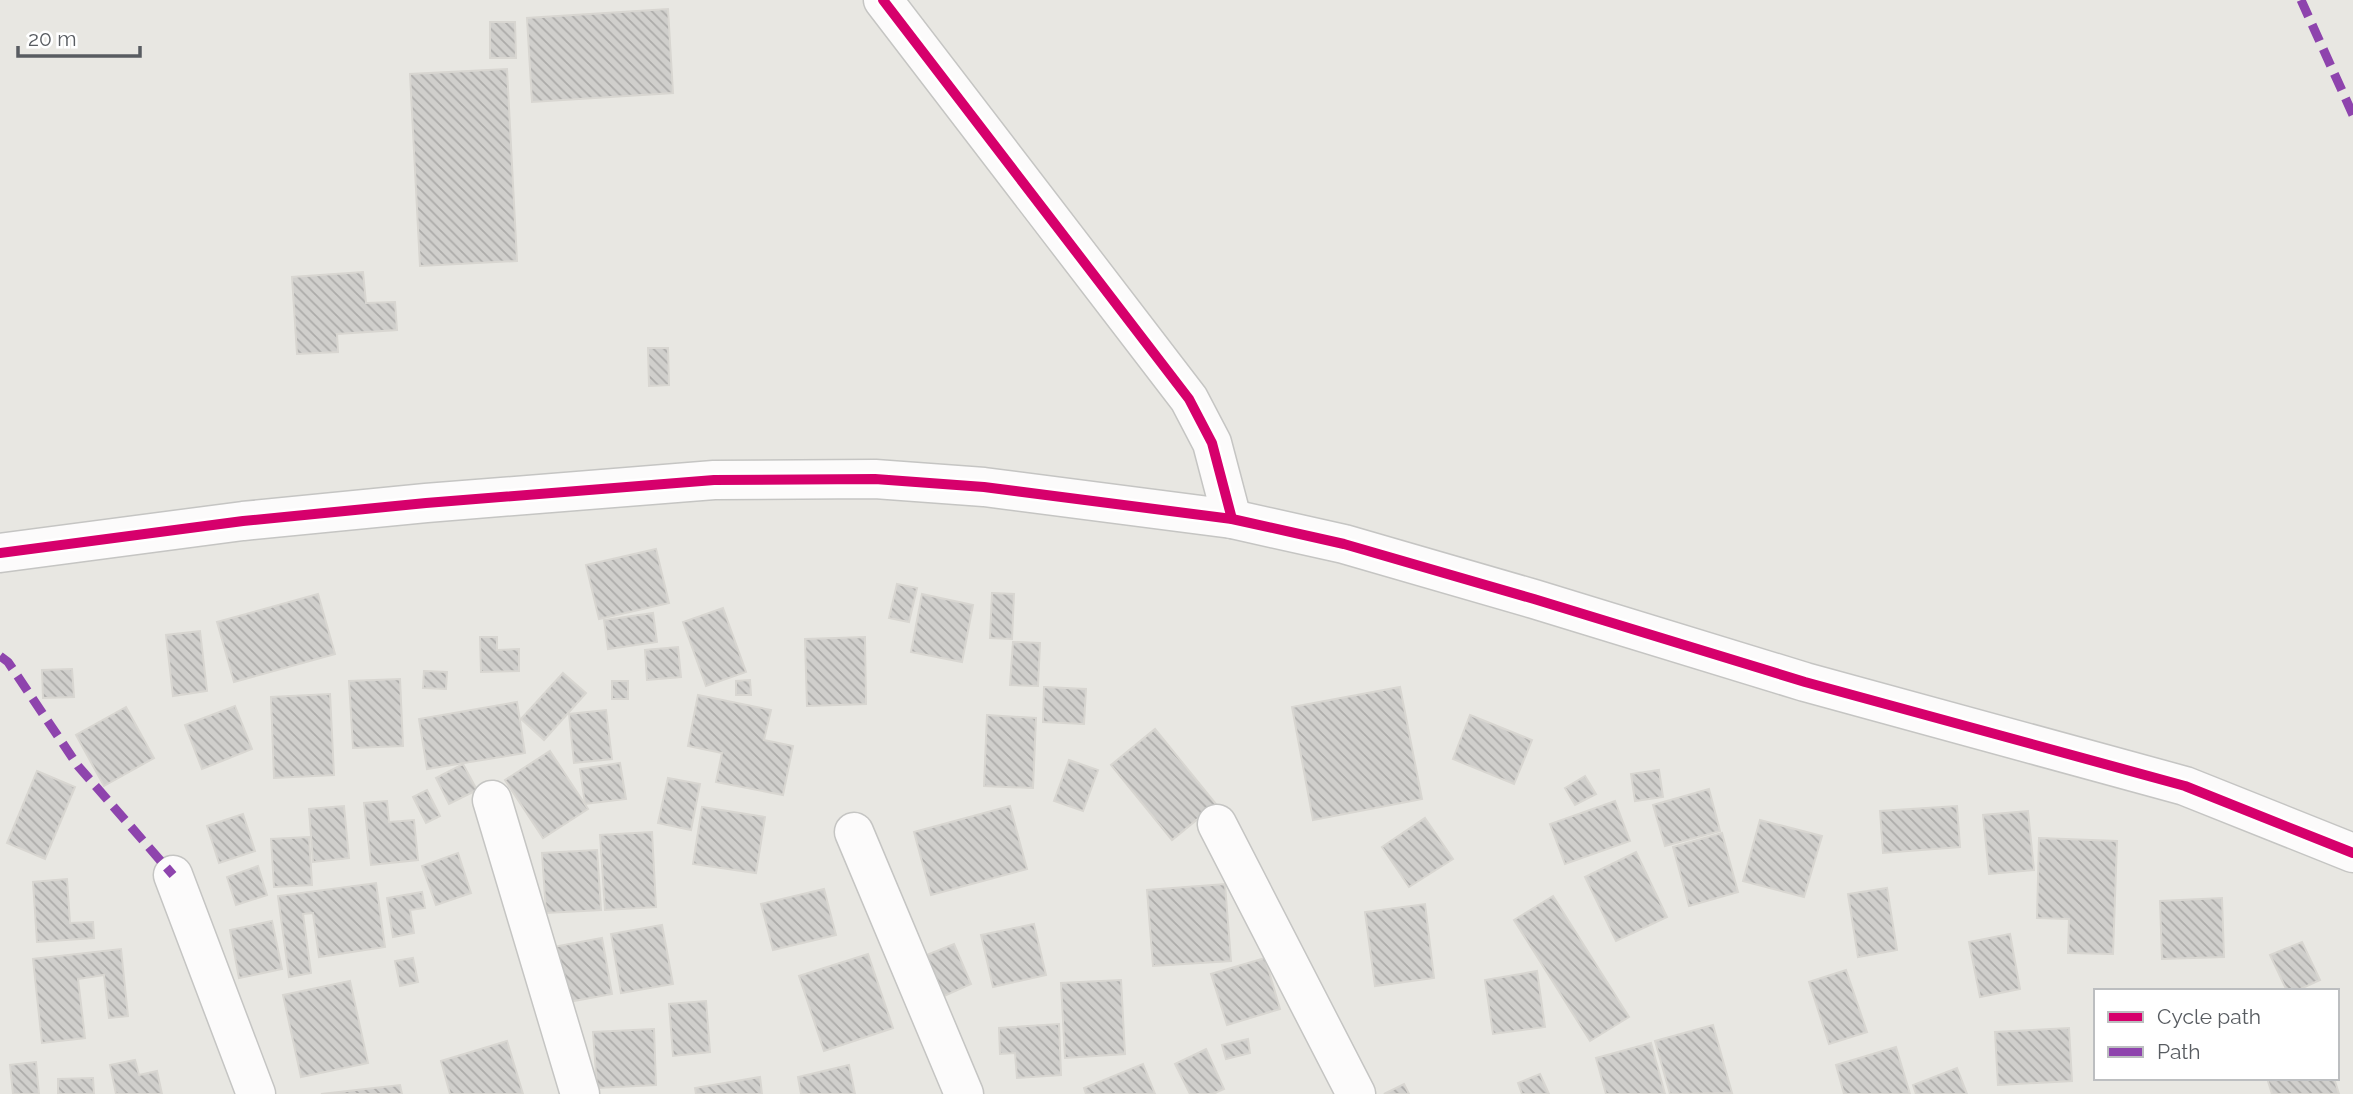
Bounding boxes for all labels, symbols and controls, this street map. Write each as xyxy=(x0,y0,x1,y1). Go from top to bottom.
scale bar xyxy=(18,14,140,58)
text: 20 m xyxy=(28,26,76,51)
legend xyxy=(2094,989,2339,1080)
text: Cycle path xyxy=(2157,1004,2261,1029)
text: Path xyxy=(2157,1039,2201,1064)

